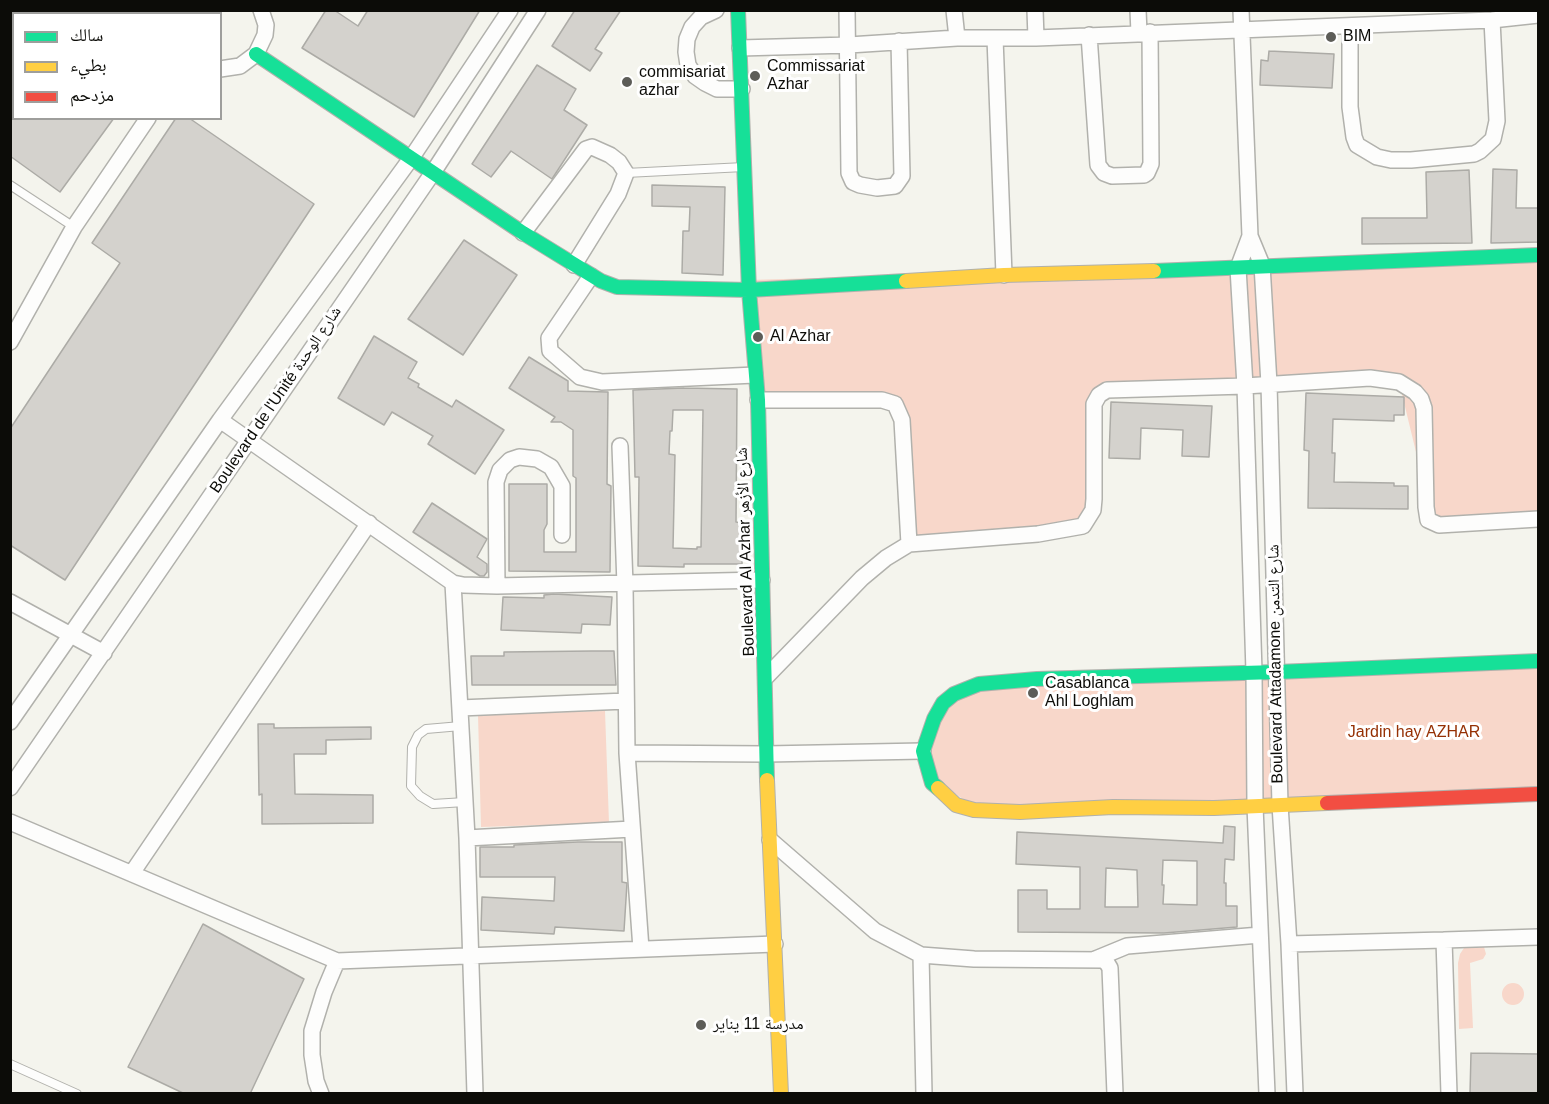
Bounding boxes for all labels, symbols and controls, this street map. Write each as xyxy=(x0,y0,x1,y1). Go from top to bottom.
legend xyxy=(12,12,222,120)
text: سالك xyxy=(70,25,103,45)
place label: BIM xyxy=(1343,27,1371,47)
marker: BIM xyxy=(1324,30,1338,44)
text: بطيء xyxy=(70,55,107,75)
place label: Commissariat Azhar xyxy=(767,57,865,95)
place label: commisariat azhar xyxy=(639,63,725,101)
marker: Commissariat Azhar xyxy=(748,69,762,83)
marker: commisariat azhar xyxy=(620,75,634,89)
text: مزدحم xyxy=(70,85,114,105)
street label: Boulevard de l'Unité شارع الوحدة xyxy=(206,303,346,497)
place label: Al Azhar xyxy=(770,327,830,347)
marker: Al Azhar xyxy=(751,330,765,344)
street label: Boulevard Al Azhar شارع الأزهر xyxy=(733,447,759,657)
street label: Boulevard Attadamone شارع التدمن xyxy=(1264,544,1288,784)
place label: Casablanca Ahl Loghlam xyxy=(1045,674,1134,712)
marker: Casablanca Ahl Loghlam xyxy=(1026,686,1040,700)
park label: Jardin hay AZHAR xyxy=(1348,723,1480,743)
place label: مدرسة 11 يناير xyxy=(713,1015,803,1035)
marker: مدرسة 11 يناير xyxy=(694,1018,708,1032)

